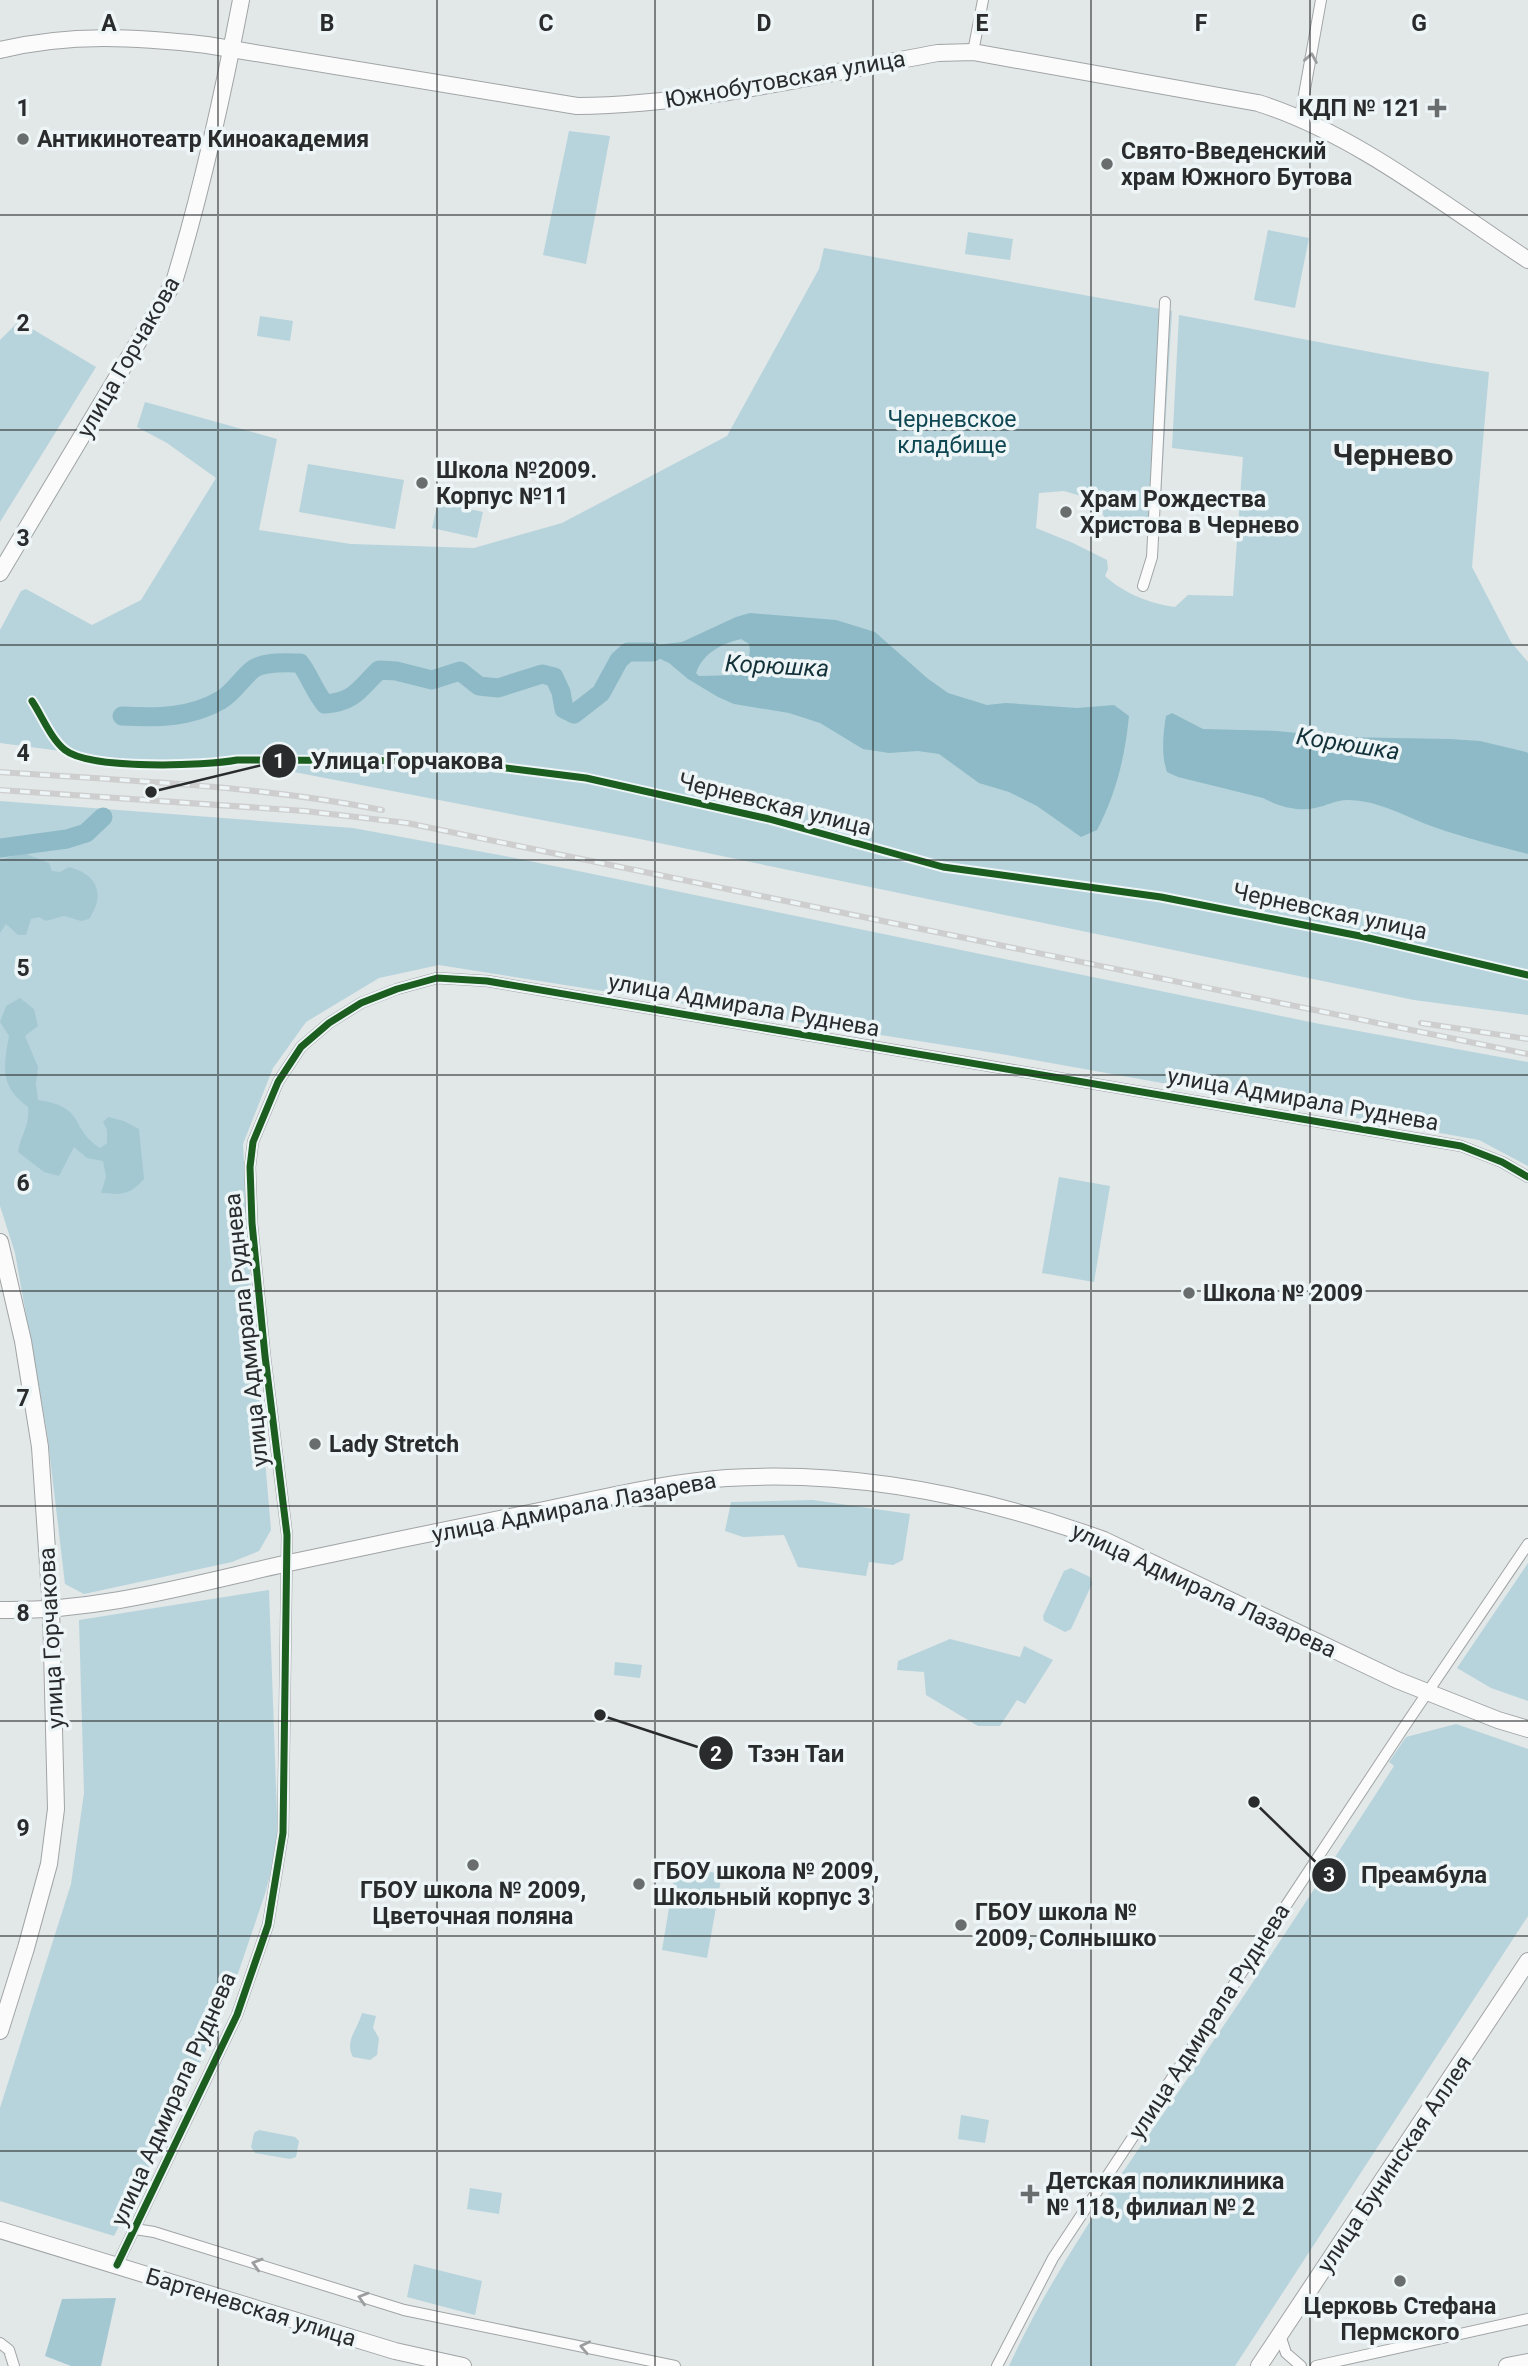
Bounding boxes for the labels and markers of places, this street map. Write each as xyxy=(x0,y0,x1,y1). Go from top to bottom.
place label: КДП № 121 xyxy=(1298,95,1421,122)
marker: КДП № 121 xyxy=(1427,98,1447,118)
place label: Антикинотеатр Киноакадемия xyxy=(37,126,369,153)
marker: Антикинотеатр Киноакадемия xyxy=(15,131,31,147)
place label: Свято-Введенский храм Южного Бутова xyxy=(1121,138,1352,191)
marker: Свято-Введенский храм Южного Бутова xyxy=(1099,156,1115,172)
place label: Школа №2009. Корпус №11 xyxy=(436,457,597,510)
marker: Школа №2009. Корпус №11 xyxy=(414,475,430,491)
place label: Храм Рождества Христова в Чернево xyxy=(1080,486,1299,539)
marker: Храм Рождества Христова в Чернево xyxy=(1058,504,1074,520)
callout: Улица Горчакова xyxy=(261,739,517,784)
place label: Школа № 2009 xyxy=(1203,1280,1363,1307)
marker: Школа № 2009 xyxy=(1181,1285,1197,1301)
place label: Lady Stretch xyxy=(329,1431,459,1458)
marker: Lady Stretch xyxy=(307,1436,323,1452)
callout: Тзэн Таи xyxy=(699,1731,859,1776)
callout: Преамбула xyxy=(1312,1852,1501,1897)
marker: ГБОУ школа № 2009, Цветочная поляна xyxy=(465,1857,481,1873)
place label: ГБОУ школа № 2009, Школьный корпус 3 xyxy=(653,1858,879,1911)
marker: ГБОУ школа № 2009, Школьный корпус 3 xyxy=(631,1876,647,1892)
place label: ГБОУ школа № 2009, Цветочная поляна xyxy=(360,1877,586,1930)
place label: ГБОУ школа № 2009, Солнышко xyxy=(975,1899,1157,1952)
marker: ГБОУ школа № 2009, Солнышко xyxy=(953,1917,969,1933)
place label: Детская поликлиника № 118, филиал № 2 xyxy=(1046,2168,1284,2221)
marker: Детская поликлиника № 118, филиал № 2 xyxy=(1020,2184,1040,2204)
marker: Церковь Стефана Пермского xyxy=(1392,2273,1408,2289)
place label: Церковь Стефана Пермского xyxy=(1304,2293,1496,2346)

